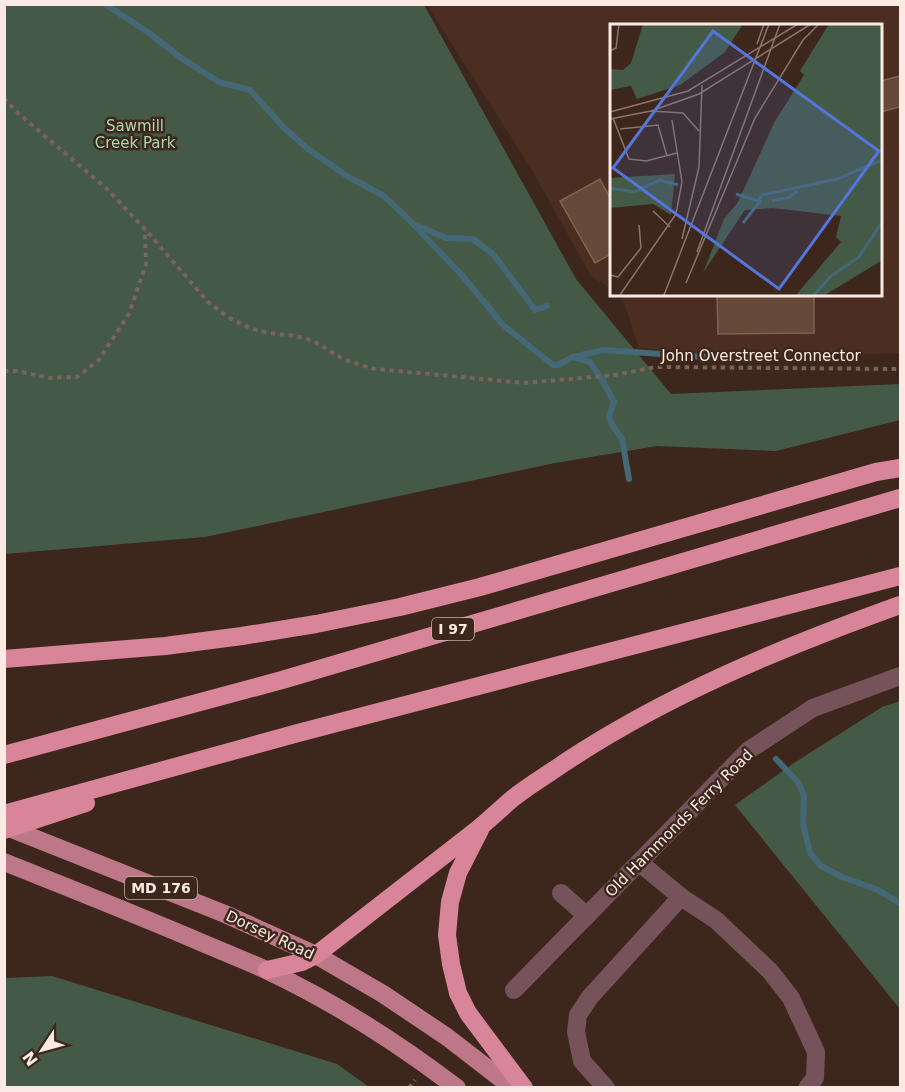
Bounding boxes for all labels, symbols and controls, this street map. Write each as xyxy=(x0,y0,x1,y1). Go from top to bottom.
inset map xyxy=(610,24,881,296)
park label: Sawmill Creek Park xyxy=(95,117,176,152)
street label: John Overstreet Connector xyxy=(660,347,862,365)
road number: I 97 xyxy=(432,618,474,640)
street label: Old Hammonds Ferry Road xyxy=(602,746,756,900)
road number: MD 176 xyxy=(125,877,197,899)
street label: Dorsey Road xyxy=(223,907,317,963)
north arrow xyxy=(12,1020,72,1080)
text: N xyxy=(19,1048,42,1070)

